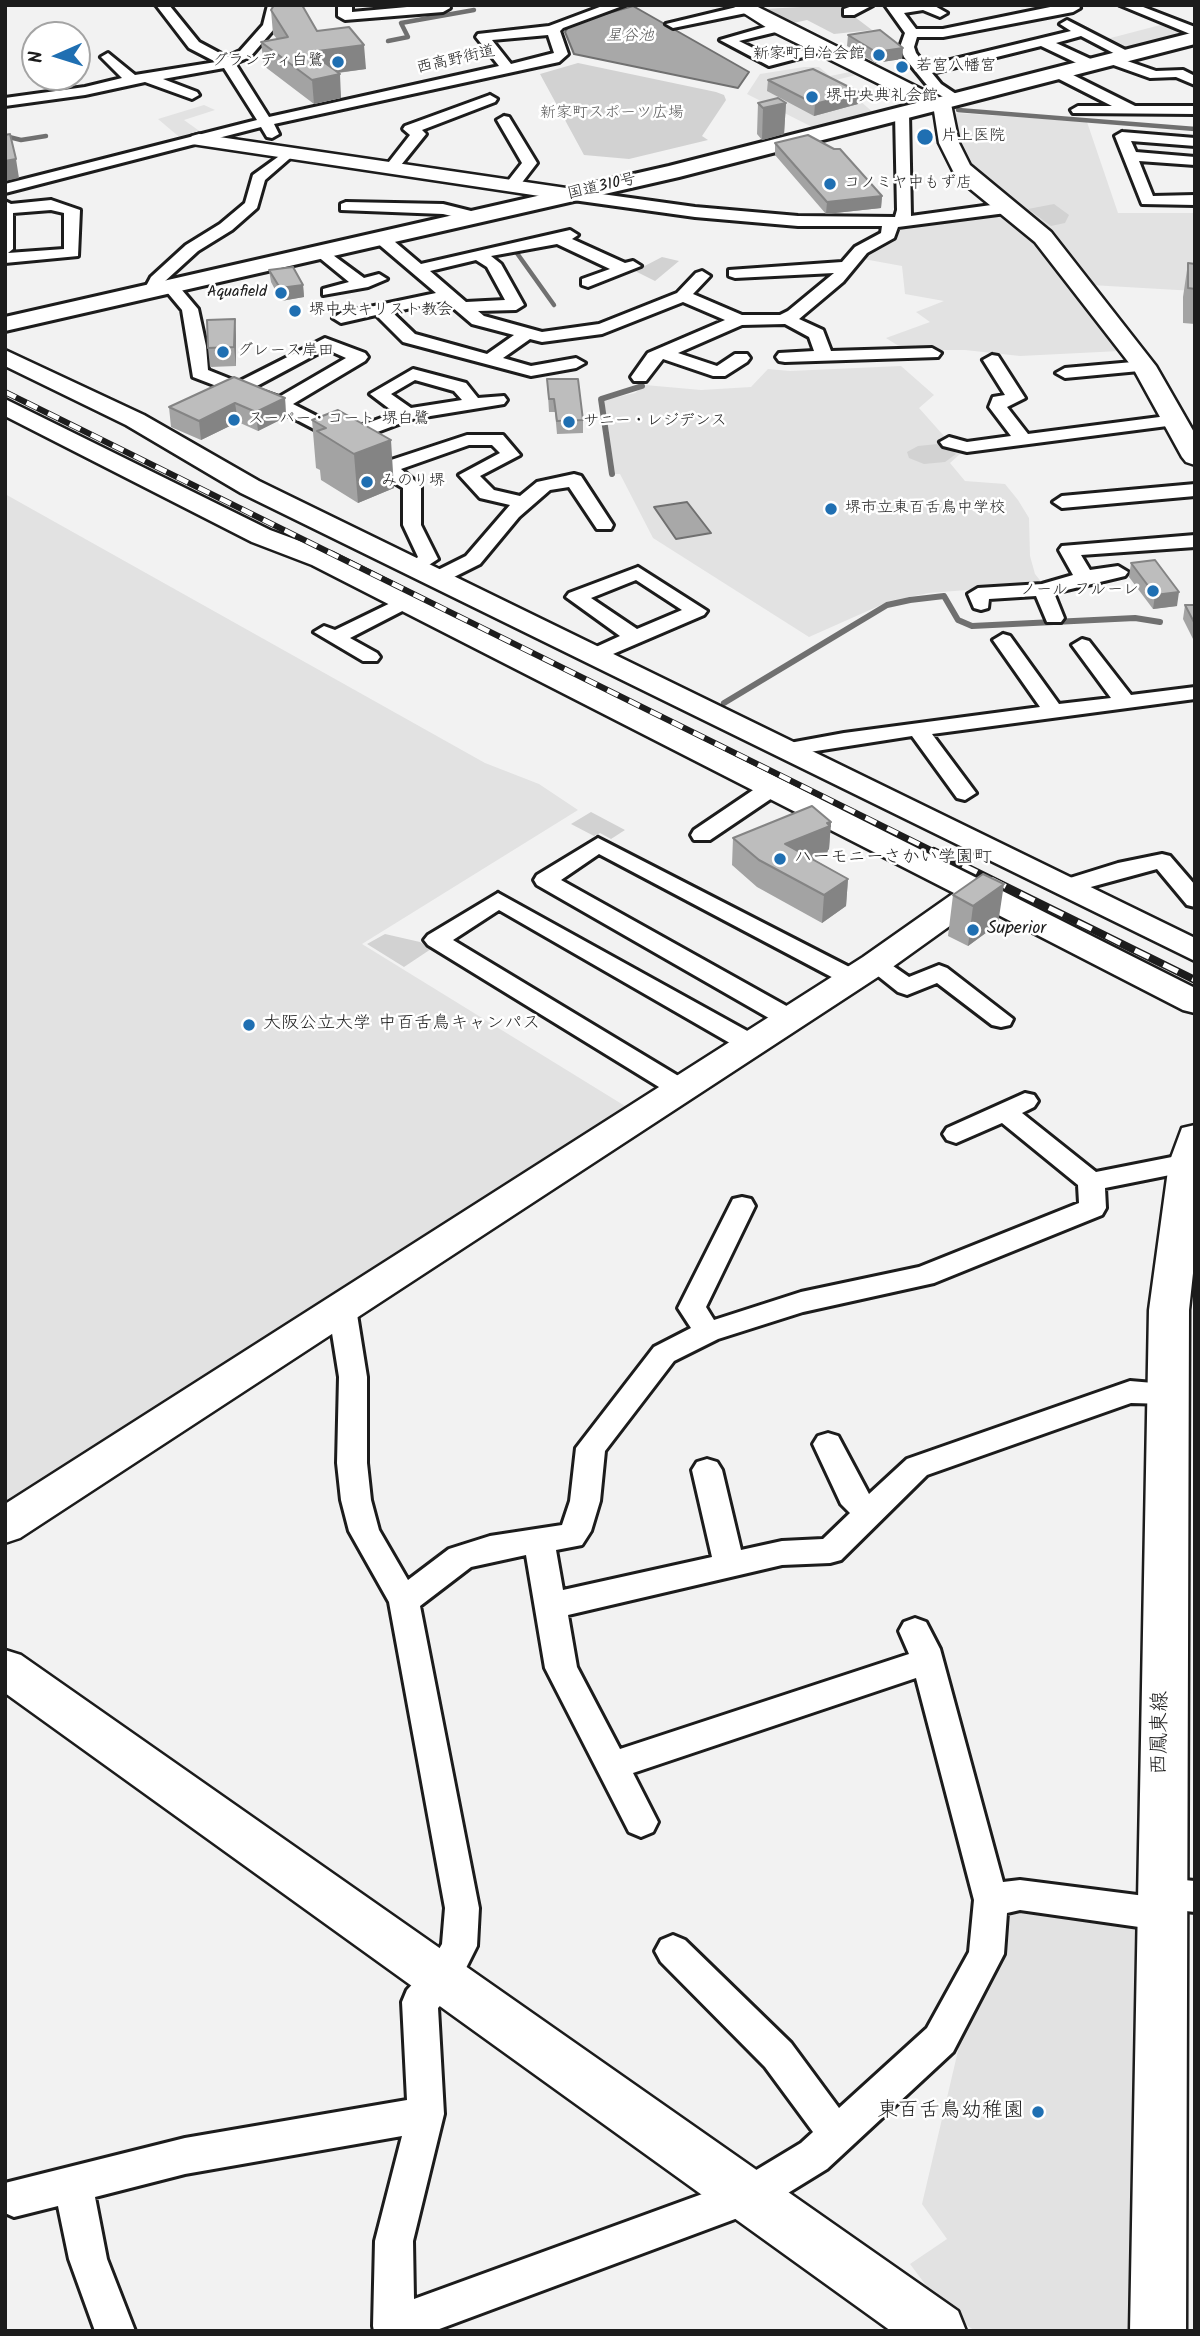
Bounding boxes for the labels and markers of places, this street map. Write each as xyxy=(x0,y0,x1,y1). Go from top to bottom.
place label: 新家町自治会館 xyxy=(753,45,865,65)
marker: 新家町自治会館 xyxy=(871,47,887,63)
place label: グランディ白鷺 xyxy=(212,52,324,72)
marker: グランディ白鷺 xyxy=(330,54,346,70)
place label: 若宮八幡宮 xyxy=(916,57,996,77)
marker: 若宮八幡宮 xyxy=(894,59,910,75)
place label: 堺中央典礼会館 xyxy=(826,87,938,107)
marker: 堺中央典礼会館 xyxy=(804,89,820,105)
marker: 片上医院 xyxy=(915,127,935,147)
place label: 片上医院 xyxy=(941,127,1005,147)
place label: コノミヤ中もず店 xyxy=(844,174,972,194)
marker: コノミヤ中もず店 xyxy=(822,176,838,192)
place label: Aquafield xyxy=(207,283,267,303)
marker: Aquafield xyxy=(273,285,289,301)
place label: 堺中央キリスト教会 xyxy=(309,301,453,321)
marker: 堺中央キリスト教会 xyxy=(287,303,303,319)
place label: グレース岸田 xyxy=(237,342,334,362)
marker: グレース岸田 xyxy=(215,344,231,360)
place label: スーパー・コート 堺白鷺 xyxy=(248,410,430,430)
marker: スーパー・コート 堺白鷺 xyxy=(226,412,242,428)
place label: サニー・レジデンス xyxy=(583,412,727,432)
marker: サニー・レジデンス xyxy=(561,414,577,430)
place label: みのり堺 xyxy=(381,472,445,492)
marker: みのり堺 xyxy=(359,474,375,490)
place label: 堺市立東百舌鳥中学校 xyxy=(845,499,1005,519)
marker: 堺市立東百舌鳥中学校 xyxy=(823,501,839,517)
place label: ノール フルーレ xyxy=(1020,581,1139,601)
marker: ノール フルーレ xyxy=(1145,583,1161,599)
place label: ハーモニーさかい学園町 xyxy=(794,848,992,870)
marker: ハーモニーさかい学園町 xyxy=(772,851,788,867)
place label: Superior xyxy=(987,919,1046,941)
marker: Superior xyxy=(965,922,981,938)
place label: 大阪公立大学 中百舌鳥キャンパス xyxy=(263,1014,540,1036)
marker: 大阪公立大学 中百舌鳥キャンパス xyxy=(241,1017,257,1033)
place label: 東百舌鳥幼稚園 xyxy=(877,2099,1024,2125)
marker: 東百舌鳥幼稚園 xyxy=(1030,2104,1046,2120)

